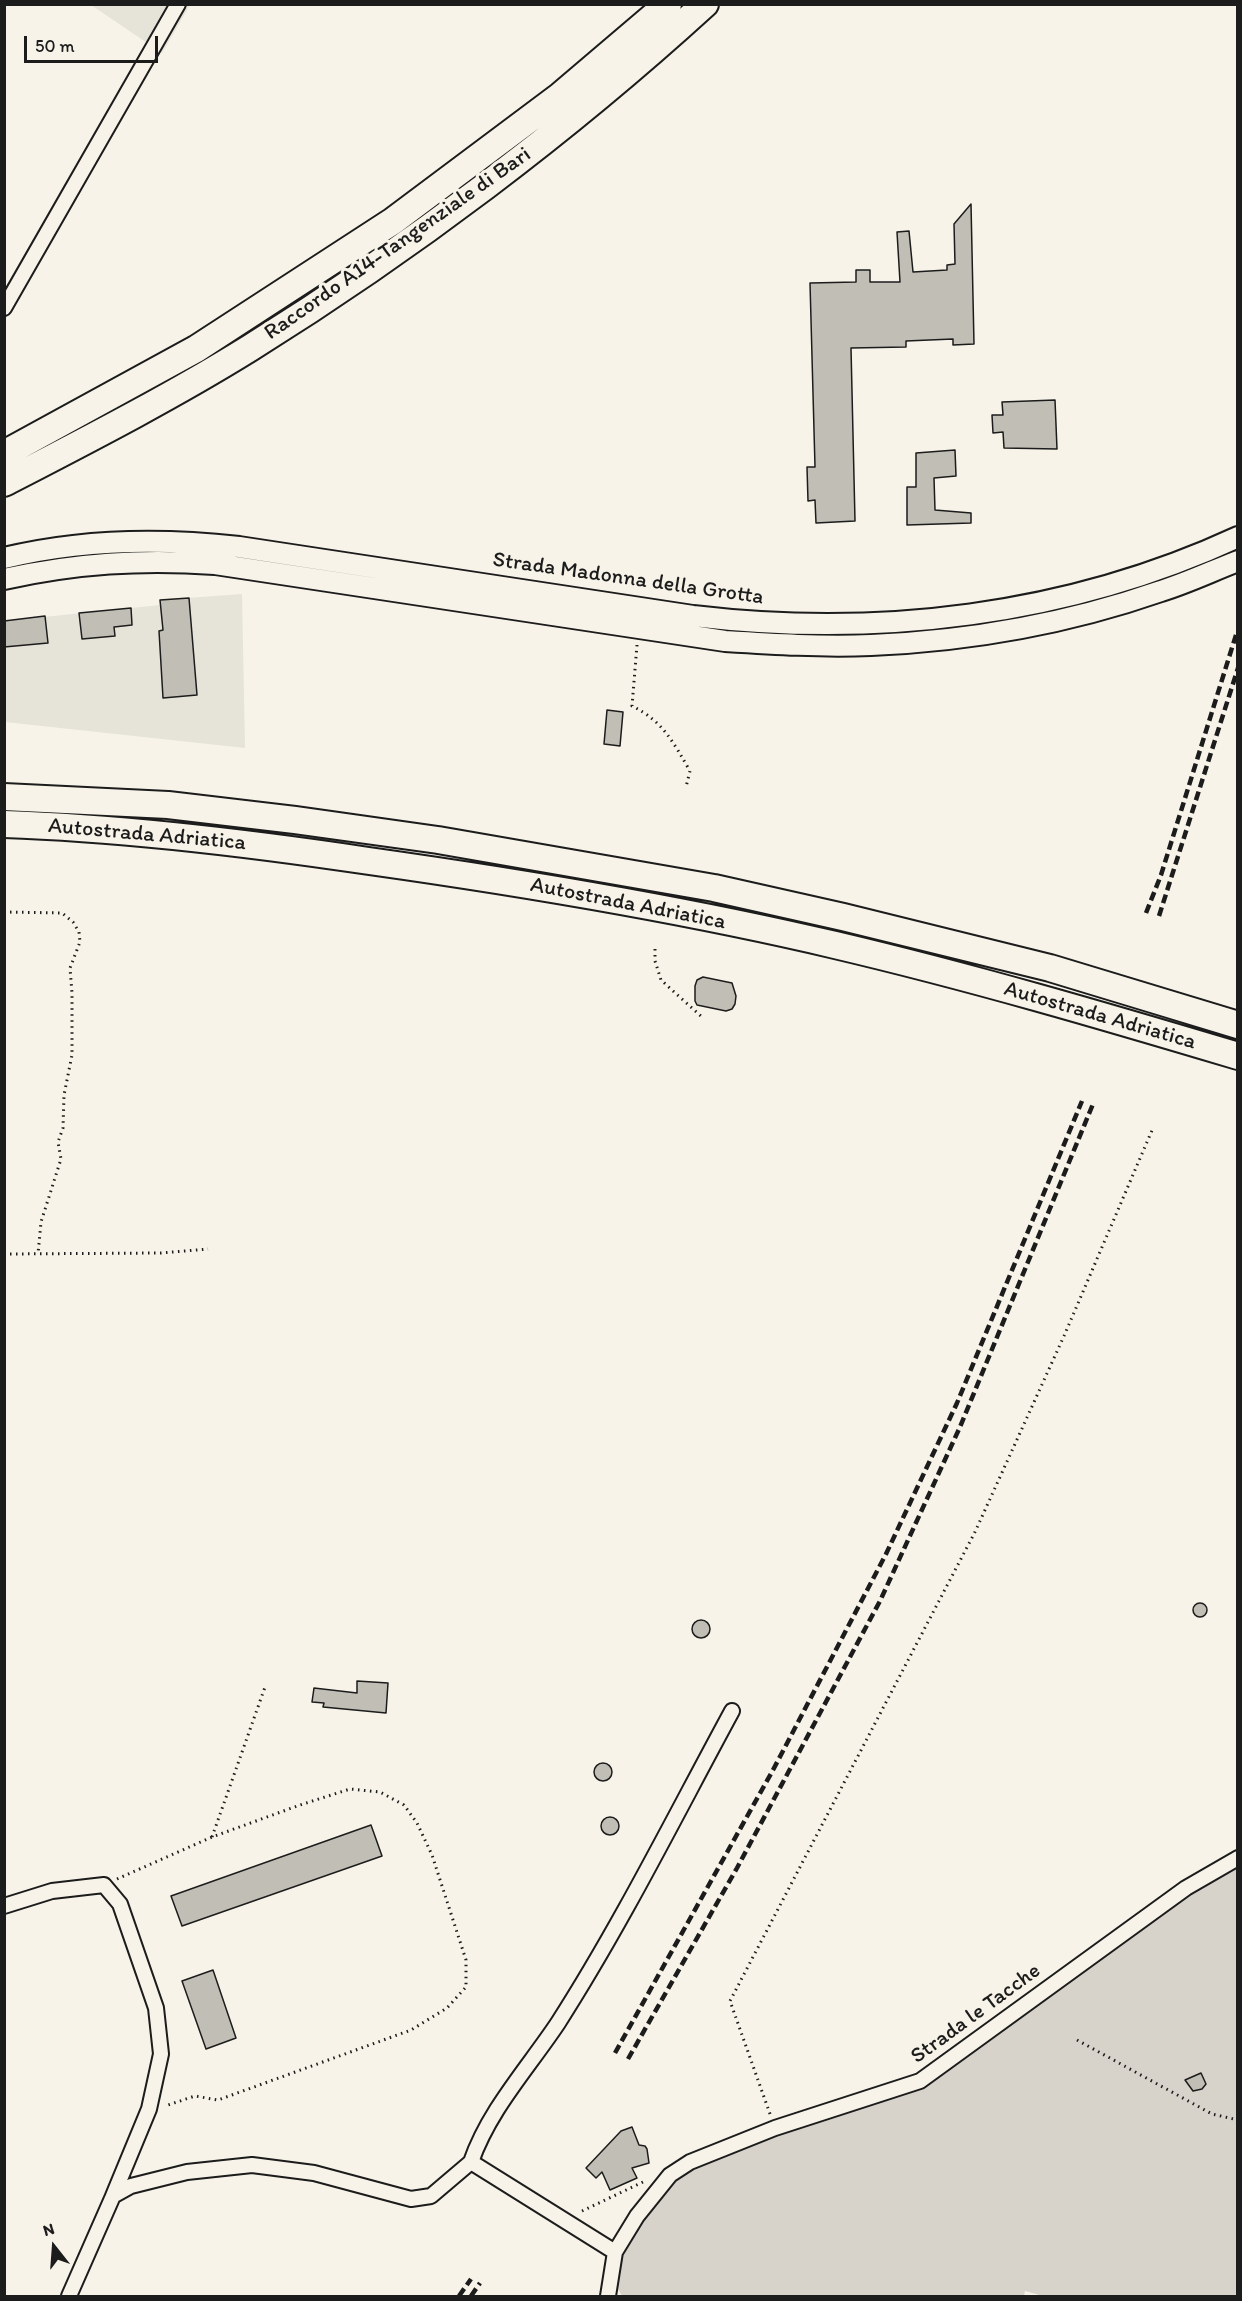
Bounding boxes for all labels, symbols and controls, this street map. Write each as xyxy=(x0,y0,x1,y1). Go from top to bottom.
scale bar xyxy=(27,24,160,62)
text: 50 m xyxy=(35,35,75,57)
street label: Raccordo A14-Tangenziale di Bari xyxy=(260,142,536,346)
street label: Strada Madonna della Grotta xyxy=(491,547,765,611)
street label: Autostrada Adriatica xyxy=(47,813,247,857)
street label: Autostrada Adriatica xyxy=(528,872,728,936)
street label: Autostrada Adriatica xyxy=(1001,976,1199,1056)
street label: Strada le Tacche xyxy=(906,1958,1046,2070)
north arrow xyxy=(24,2217,84,2277)
text: N xyxy=(41,2219,57,2240)

